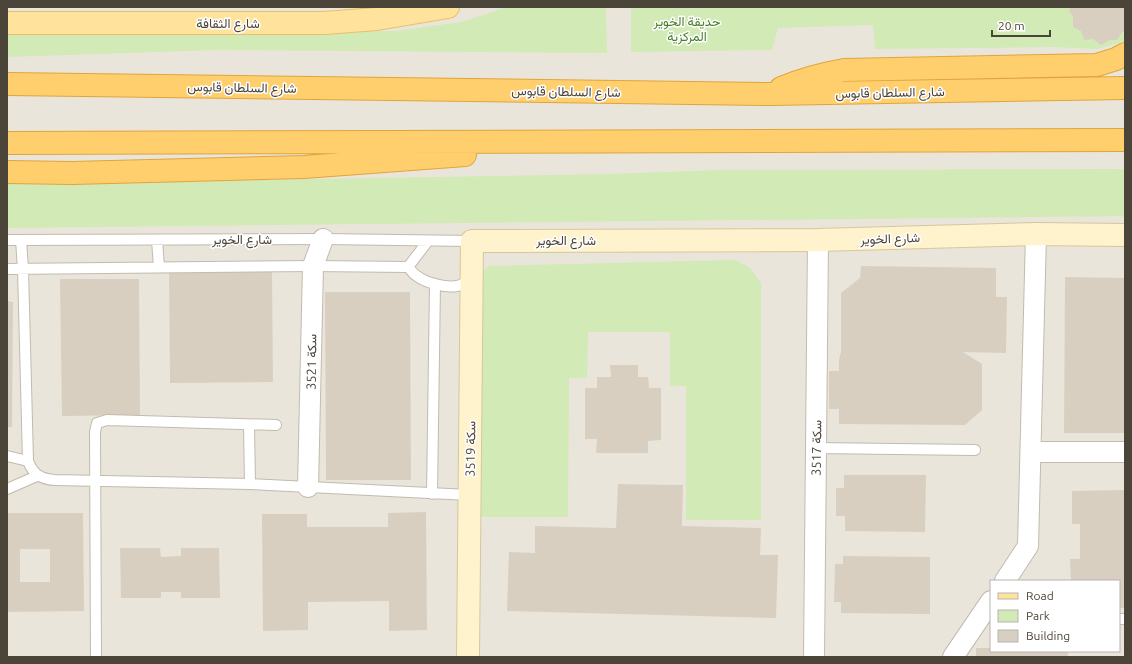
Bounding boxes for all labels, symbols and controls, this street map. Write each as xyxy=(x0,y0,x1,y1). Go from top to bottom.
scale bar xyxy=(992,12,1050,38)
park label: حديقة الخوير المركزية xyxy=(653,14,721,45)
street label: شارع الثقافة xyxy=(196,16,260,33)
text: 20 m xyxy=(998,19,1025,32)
street label: شارع السلطان قابوس xyxy=(187,79,297,98)
street label: شارع السلطان قابوس xyxy=(511,83,621,102)
street label: شارع السلطان قابوس xyxy=(835,84,945,103)
street label: شارع الخوير xyxy=(859,230,920,249)
street label: شارع الخوير xyxy=(211,232,272,249)
street label: شارع الخوير xyxy=(535,233,596,250)
street label: سكة 3521 xyxy=(304,334,318,390)
street label: سكة 3517 xyxy=(809,420,823,476)
street label: سكة 3519 xyxy=(463,421,477,477)
legend xyxy=(990,580,1120,652)
text: Road xyxy=(1026,589,1054,602)
text: Park xyxy=(1026,609,1050,622)
text: Building xyxy=(1026,629,1070,642)

